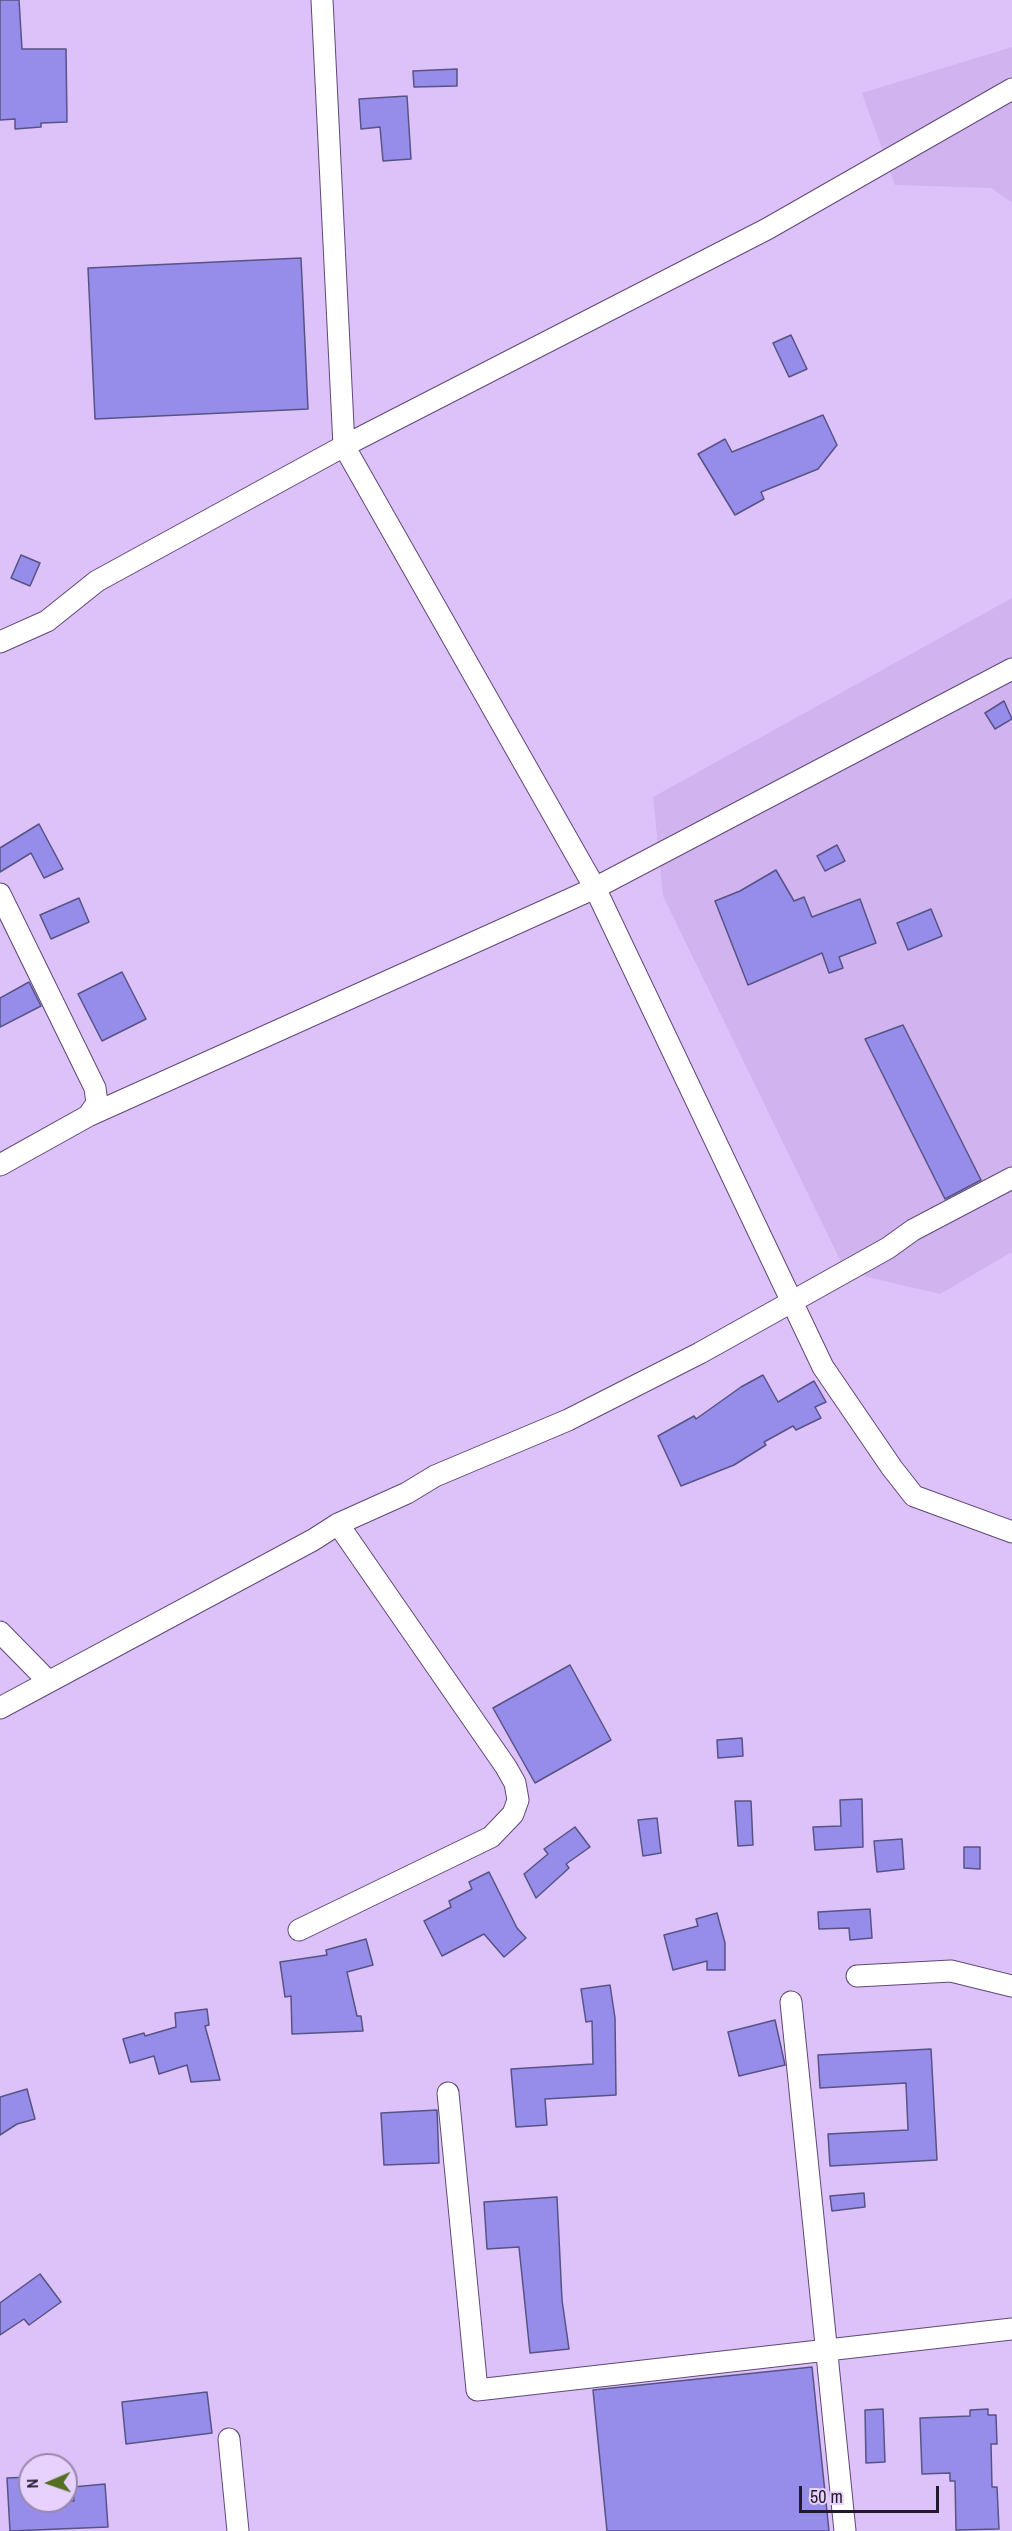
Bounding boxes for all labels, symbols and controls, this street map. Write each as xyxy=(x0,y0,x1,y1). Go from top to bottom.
north arrow xyxy=(18,2453,78,2513)
scale bar xyxy=(802,2474,942,2512)
text: N xyxy=(21,2478,43,2489)
text: 50 m xyxy=(810,2484,843,2509)

